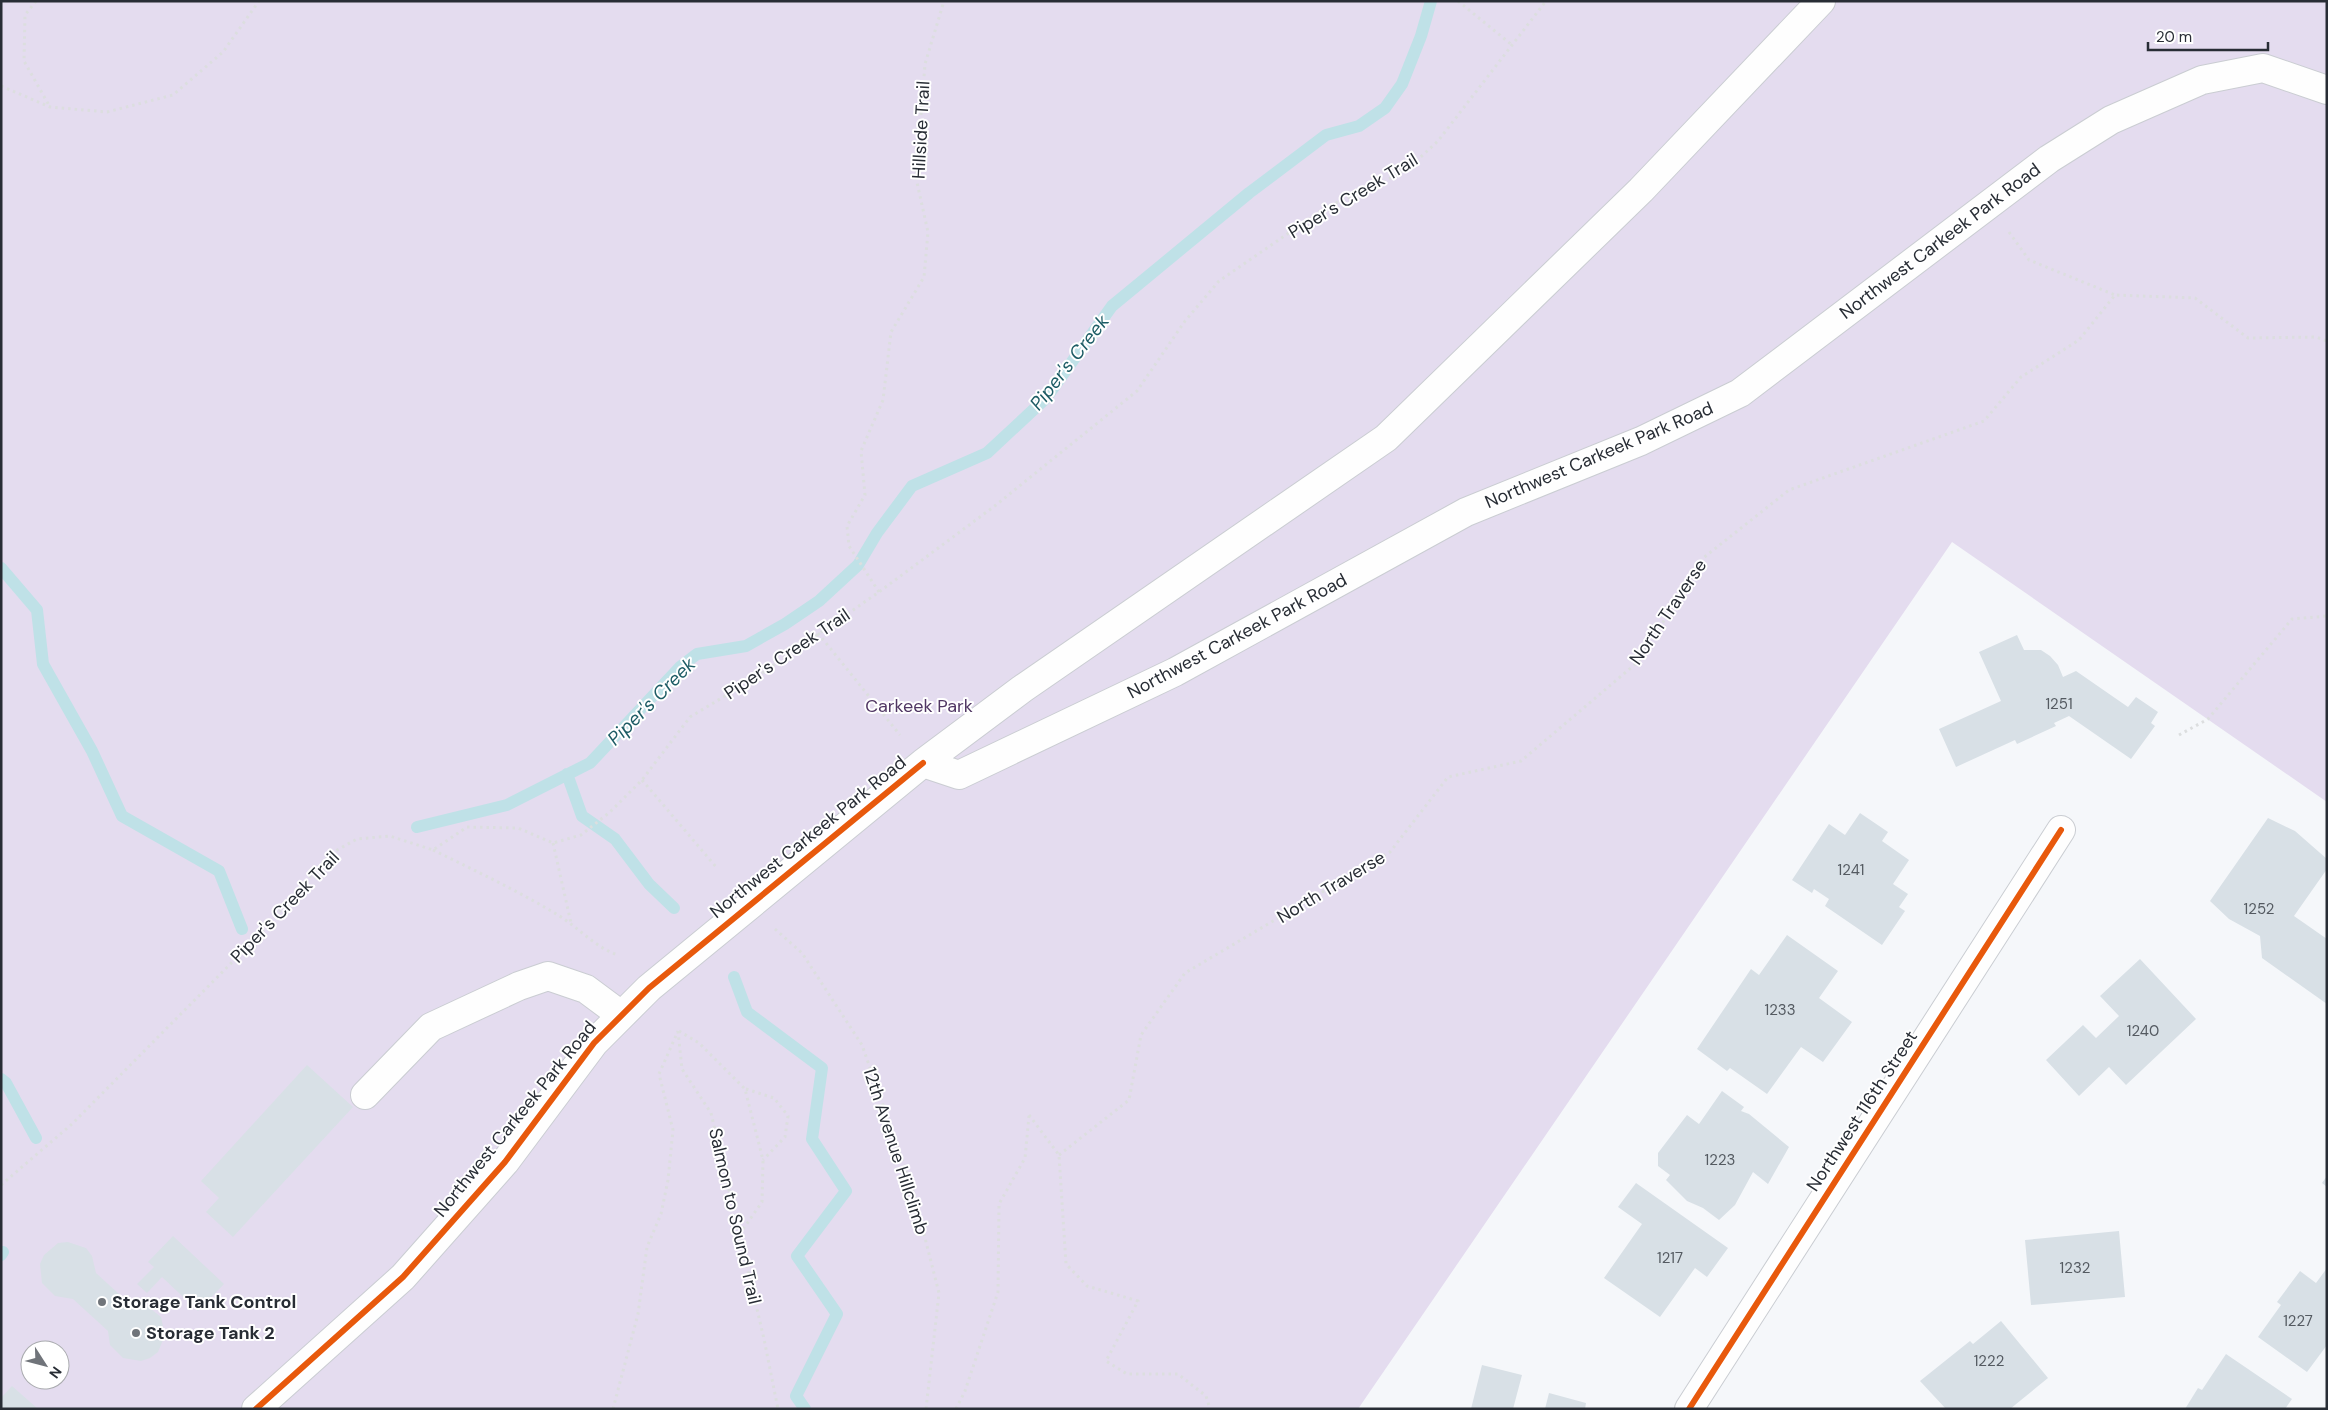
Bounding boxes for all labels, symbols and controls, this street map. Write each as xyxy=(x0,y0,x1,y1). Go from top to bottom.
scale bar xyxy=(2148,20,2268,52)
text: 20 m xyxy=(2156,27,2192,47)
street label: Hillside Trail xyxy=(906,80,936,180)
street label: Piper's Creek Trail xyxy=(1284,148,1422,244)
street label: Northwest Carkeek Park Road xyxy=(1835,158,2045,324)
water label: Piper's Creek xyxy=(1024,309,1115,415)
street label: Northwest Carkeek Park Road xyxy=(1481,396,1717,514)
street label: North Traverse xyxy=(1624,555,1712,669)
street label: Northwest Carkeek Park Road xyxy=(1123,568,1351,704)
street label: Piper's Creek Trail xyxy=(719,603,855,705)
water label: Piper's Creek xyxy=(602,652,701,751)
park label: Carkeek Park xyxy=(865,694,973,718)
house number: 1251 xyxy=(2045,694,2073,714)
street label: Northwest Carkeek Park Road xyxy=(705,750,911,924)
street label: North Traverse xyxy=(1272,845,1390,929)
street label: Piper's Creek Trail xyxy=(225,846,345,968)
house number: 1241 xyxy=(1838,860,1864,880)
house number: 1252 xyxy=(2244,899,2274,919)
house number: 1233 xyxy=(1764,1000,1796,1020)
street label: Northwest Carkeek Park Road xyxy=(428,1016,602,1222)
house number: 1240 xyxy=(2127,1021,2159,1041)
street label: Northwest 116th Street xyxy=(1801,1026,1923,1196)
street label: 12th Avenue Hillclimb xyxy=(858,1064,934,1238)
street label: Salmon to Sound Trail xyxy=(703,1126,767,1306)
house number: 1223 xyxy=(1705,1150,1735,1170)
house number: 1217 xyxy=(1657,1248,1683,1268)
house number: 1232 xyxy=(2060,1258,2090,1278)
place label: Storage Tank Control xyxy=(112,1290,296,1314)
marker: Storage Tank Control xyxy=(96,1296,108,1308)
house number: 1227 xyxy=(2283,1311,2313,1331)
place label: Storage Tank 2 xyxy=(146,1321,275,1345)
marker: Storage Tank 2 xyxy=(130,1327,142,1339)
north arrow xyxy=(20,1340,70,1390)
house number: 1222 xyxy=(1974,1351,2004,1371)
text: N xyxy=(45,1363,66,1382)

